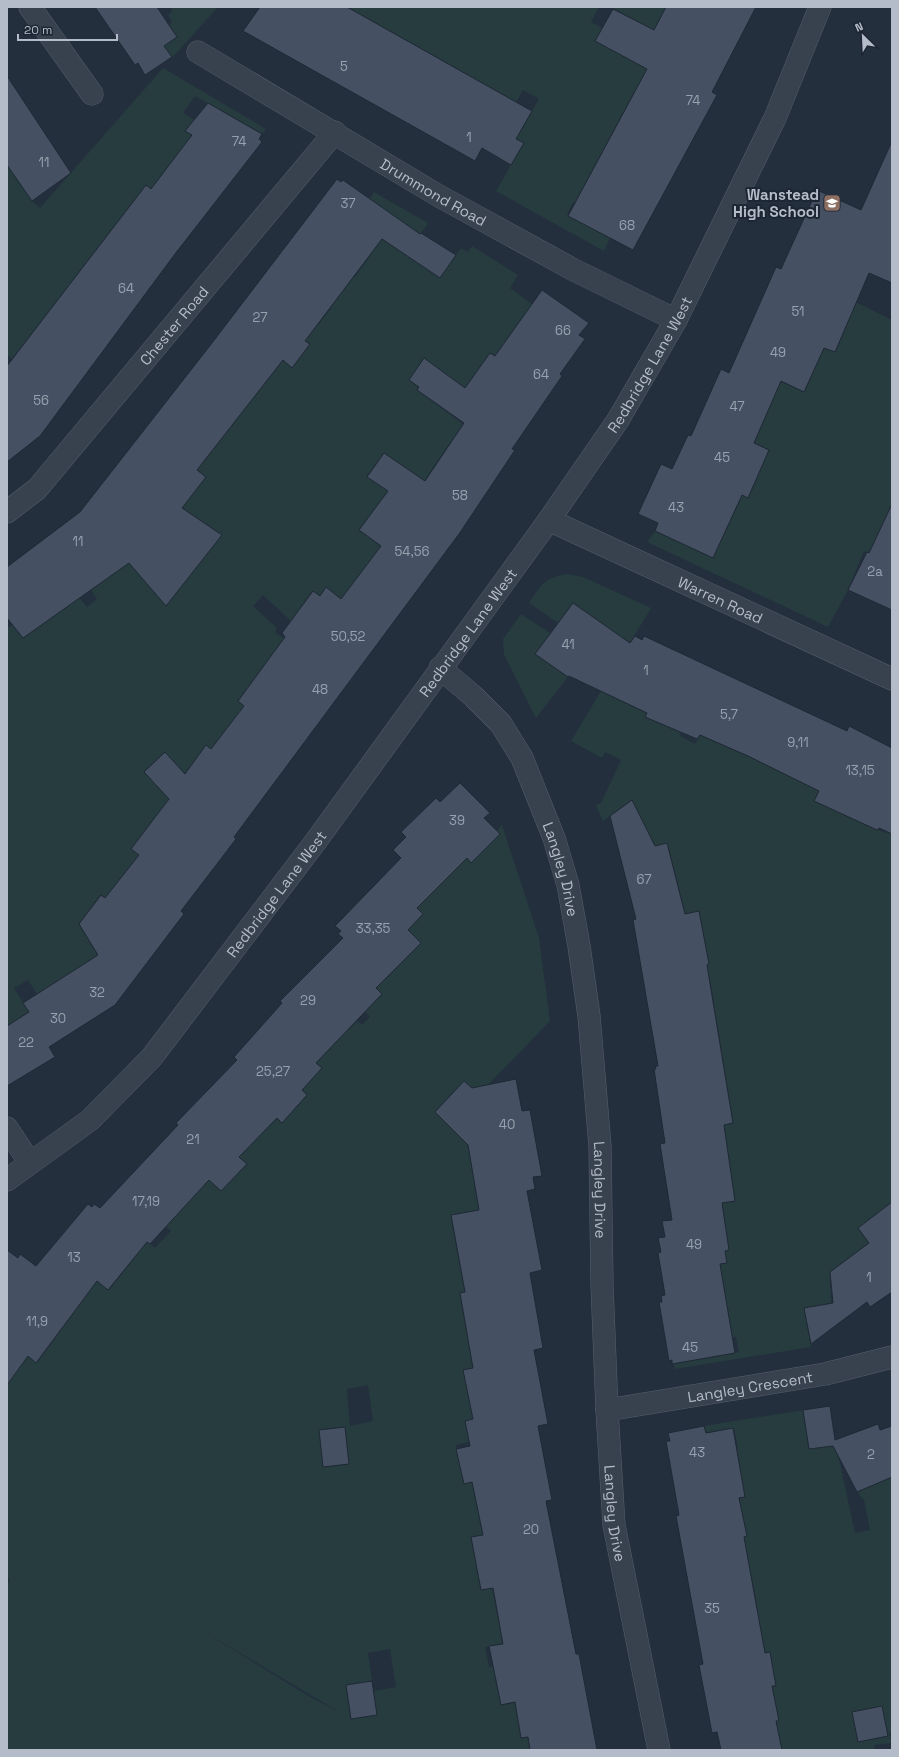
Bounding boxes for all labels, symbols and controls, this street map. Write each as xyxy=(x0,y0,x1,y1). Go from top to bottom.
scale bar xyxy=(18,16,117,42)
north arrow xyxy=(843,16,883,56)
text: N xyxy=(853,19,865,35)
text: 20 m xyxy=(24,22,52,38)
house number: 5 xyxy=(340,58,348,75)
house number: 74 xyxy=(686,92,700,109)
house number: 1 xyxy=(466,129,472,146)
house number: 74 xyxy=(232,133,246,150)
house number: 11 xyxy=(39,154,49,171)
street label: Drummond Road xyxy=(377,154,490,230)
place label: Wanstead High School xyxy=(733,185,819,221)
school or university icon: Wanstead High School xyxy=(822,193,842,213)
house number: 37 xyxy=(340,195,356,212)
house number: 68 xyxy=(619,217,635,234)
house number: 64 xyxy=(118,280,134,297)
street label: Chester Road xyxy=(135,282,212,369)
street label: Redbridge Lane West xyxy=(603,293,696,436)
house number: 51 xyxy=(791,303,805,320)
house number: 27 xyxy=(252,309,268,326)
house number: 66 xyxy=(555,322,571,339)
house number: 49 xyxy=(770,344,786,361)
house number: 64 xyxy=(533,366,549,383)
house number: 56 xyxy=(33,392,49,409)
house number: 47 xyxy=(729,398,745,415)
house number: 45 xyxy=(714,449,730,466)
house number: 58 xyxy=(452,487,468,504)
house number: 43 xyxy=(668,499,684,516)
house number: 11 xyxy=(73,533,83,550)
house number: 54,56 xyxy=(395,543,430,560)
house number: 2a xyxy=(867,563,883,580)
street label: Redbridge Lane West xyxy=(415,564,521,700)
street label: Warren Road xyxy=(675,572,766,627)
house number: 50,52 xyxy=(331,628,366,645)
house number: 41 xyxy=(561,636,575,653)
house number: 1 xyxy=(643,662,649,679)
house number: 48 xyxy=(312,681,328,698)
house number: 5,7 xyxy=(720,706,738,723)
house number: 9,11 xyxy=(787,734,809,751)
house number: 13,15 xyxy=(845,762,875,779)
house number: 39 xyxy=(449,812,465,829)
street label: Langley Drive xyxy=(539,819,583,918)
street label: Redbridge Lane West xyxy=(222,826,330,961)
house number: 67 xyxy=(636,871,652,888)
house number: 33,35 xyxy=(356,920,391,937)
house number: 32 xyxy=(89,984,105,1001)
house number: 29 xyxy=(300,992,316,1009)
house number: 30 xyxy=(50,1010,66,1027)
house number: 22 xyxy=(18,1034,34,1051)
house number: 25,27 xyxy=(256,1063,290,1080)
house number: 40 xyxy=(499,1116,515,1133)
house number: 21 xyxy=(186,1131,200,1148)
street label: Langley Drive xyxy=(590,1140,611,1239)
house number: 17,19 xyxy=(132,1193,160,1210)
house number: 49 xyxy=(686,1236,702,1253)
house number: 13 xyxy=(67,1249,81,1266)
house number: 1 xyxy=(866,1269,872,1286)
house number: 11,9 xyxy=(26,1313,48,1330)
house number: 45 xyxy=(682,1339,698,1356)
street label: Langley Crescent xyxy=(686,1367,814,1406)
house number: 43 xyxy=(689,1444,705,1461)
house number: 2 xyxy=(867,1446,875,1463)
street label: Langley Drive xyxy=(601,1464,631,1563)
house number: 20 xyxy=(523,1521,539,1538)
house number: 35 xyxy=(704,1600,720,1617)

